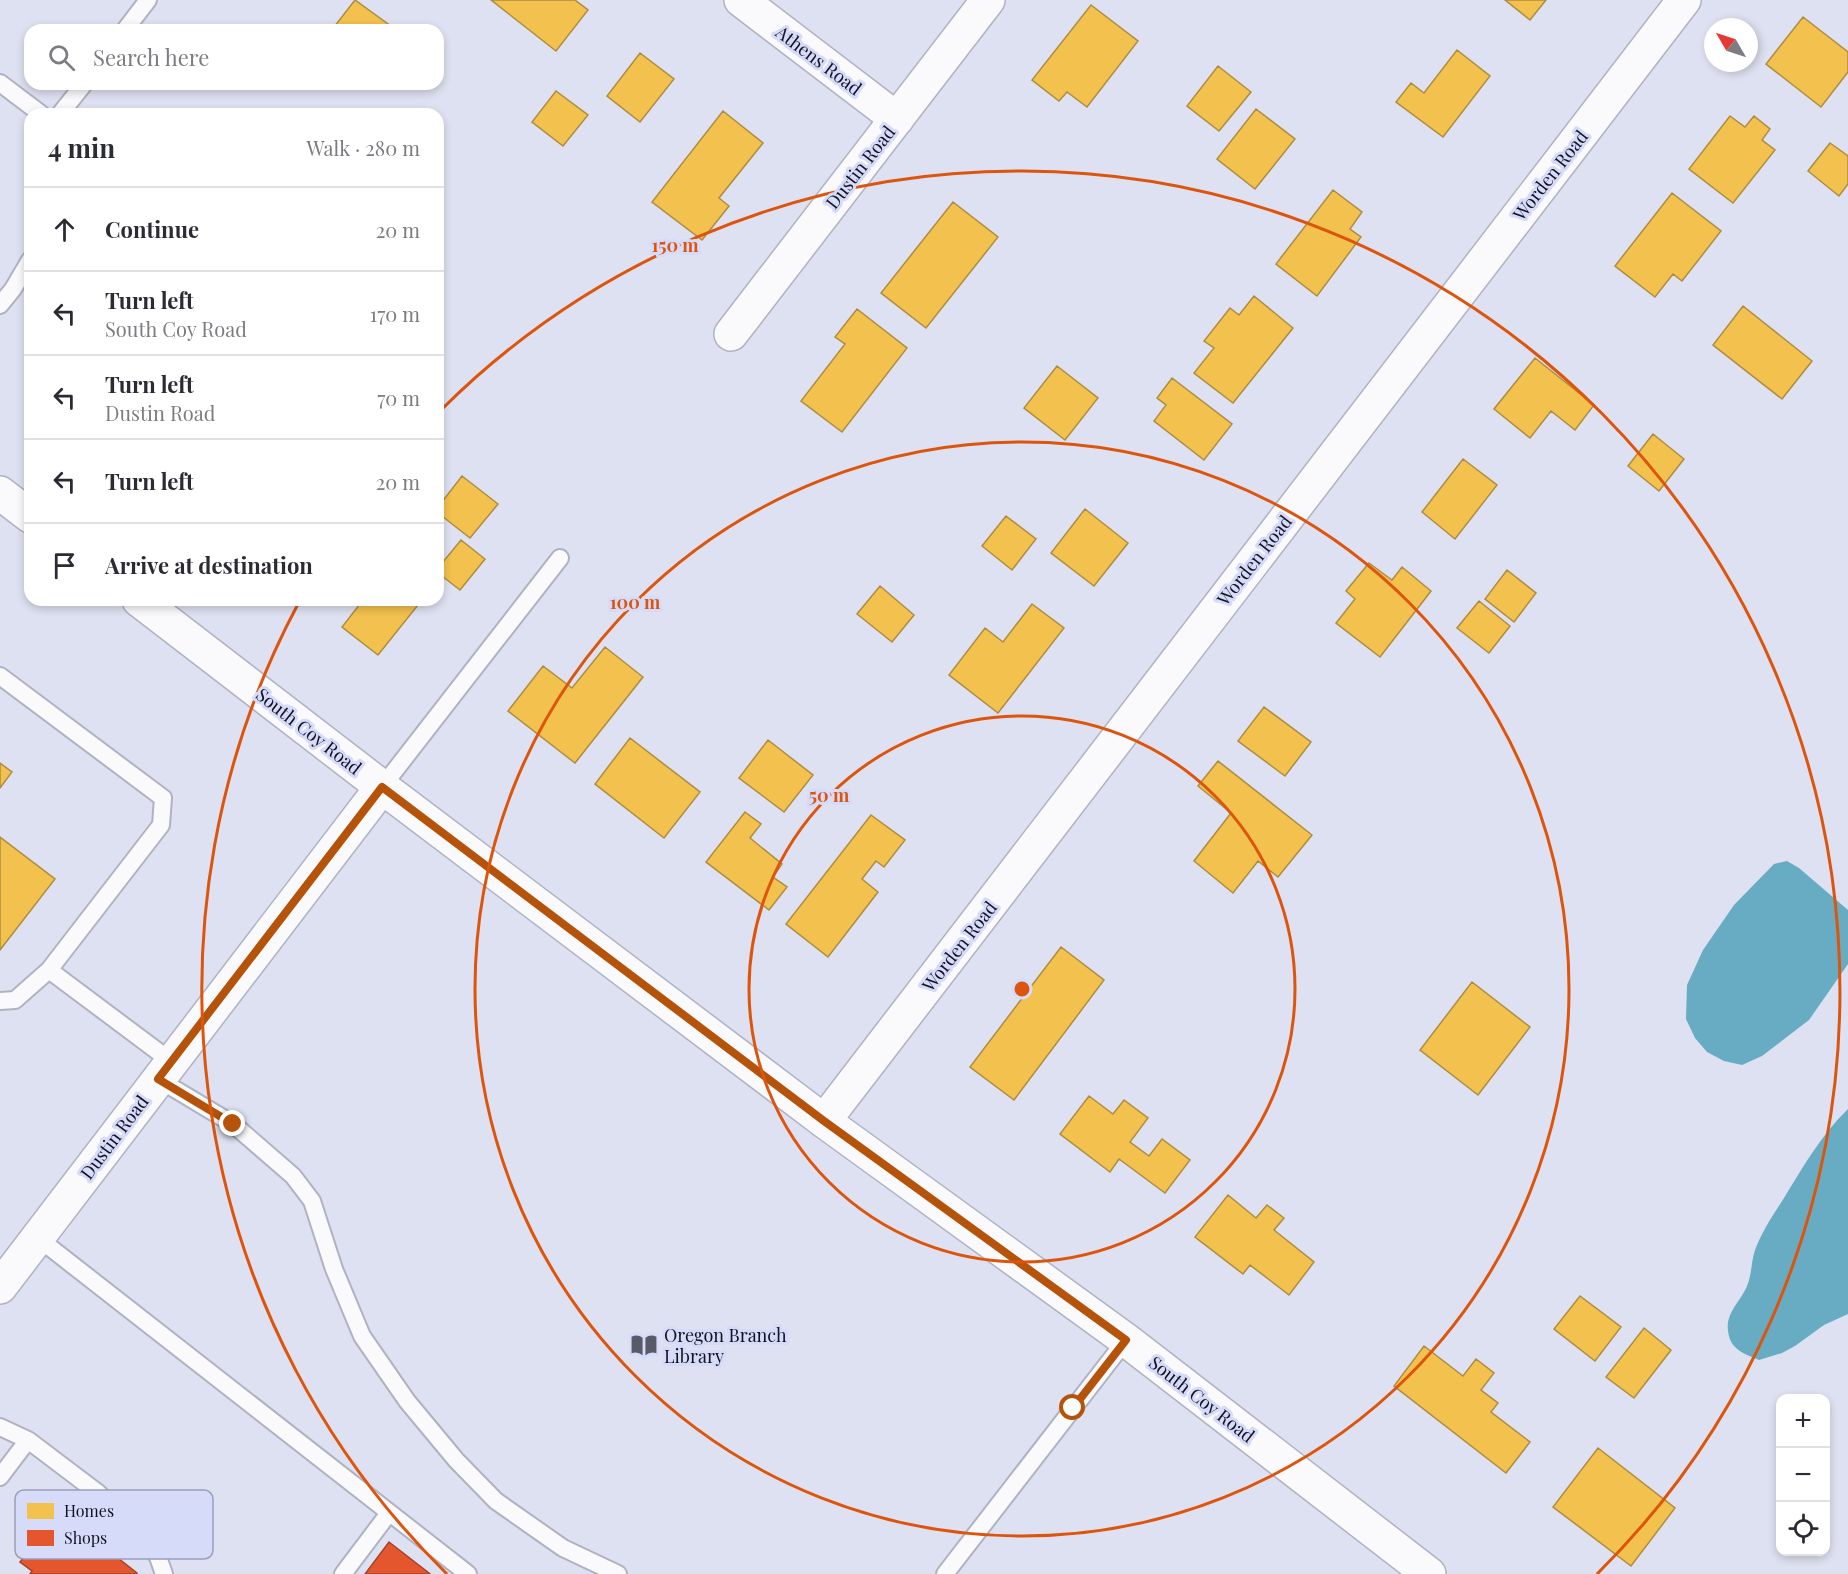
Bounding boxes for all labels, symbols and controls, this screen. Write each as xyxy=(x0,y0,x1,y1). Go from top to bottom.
north arrow xyxy=(1704,18,1758,72)
street label: Athens Road xyxy=(770,19,867,100)
search box xyxy=(24,24,444,90)
icon: search xyxy=(45,41,78,74)
text: Search here xyxy=(93,42,209,72)
street label: Dustin Road xyxy=(820,120,900,214)
street label: Worden Road xyxy=(1507,125,1593,226)
text: 4 min xyxy=(48,130,115,165)
text: Walk · 280 m xyxy=(307,134,420,161)
icon: ahead xyxy=(48,213,81,246)
text: Continue xyxy=(105,214,199,244)
text: 20 m xyxy=(376,216,420,243)
text: 150 m xyxy=(651,233,699,257)
text: Turn left xyxy=(105,285,194,315)
icon: left xyxy=(48,297,81,330)
text: 170 m xyxy=(370,300,420,327)
text: South Coy Road xyxy=(105,315,247,342)
text: Turn left xyxy=(105,369,194,399)
icon: left xyxy=(48,381,81,414)
text: 70 m xyxy=(377,384,420,411)
text: Dustin Road xyxy=(105,399,215,426)
icon: left xyxy=(48,465,81,498)
text: Turn left xyxy=(105,466,194,496)
text: 20 m xyxy=(376,468,420,495)
street label: Worden Road xyxy=(1211,510,1297,611)
icon: arrive xyxy=(48,549,81,582)
text: Arrive at destination xyxy=(105,550,313,580)
text: 100 m xyxy=(610,590,661,614)
street label: South Coy Road xyxy=(251,682,367,780)
text: 50 m xyxy=(809,783,850,807)
street label: Worden Road xyxy=(916,896,1002,997)
centre of rings xyxy=(1012,979,1032,999)
street label: Dustin Road xyxy=(75,1090,154,1184)
route end xyxy=(219,1110,245,1136)
place label: Oregon Branch Library xyxy=(664,1323,787,1368)
library icon: Oregon Branch Library xyxy=(629,1330,659,1360)
street label: South Coy Road xyxy=(1144,1350,1260,1448)
route start xyxy=(1059,1394,1085,1420)
map controls xyxy=(1776,1394,1830,1556)
button: + xyxy=(1776,1394,1830,1448)
button: − xyxy=(1776,1448,1830,1502)
legend xyxy=(15,1490,213,1559)
text: Homes xyxy=(64,1500,114,1521)
button: locate xyxy=(1776,1502,1830,1556)
text: Shops xyxy=(64,1527,107,1548)

